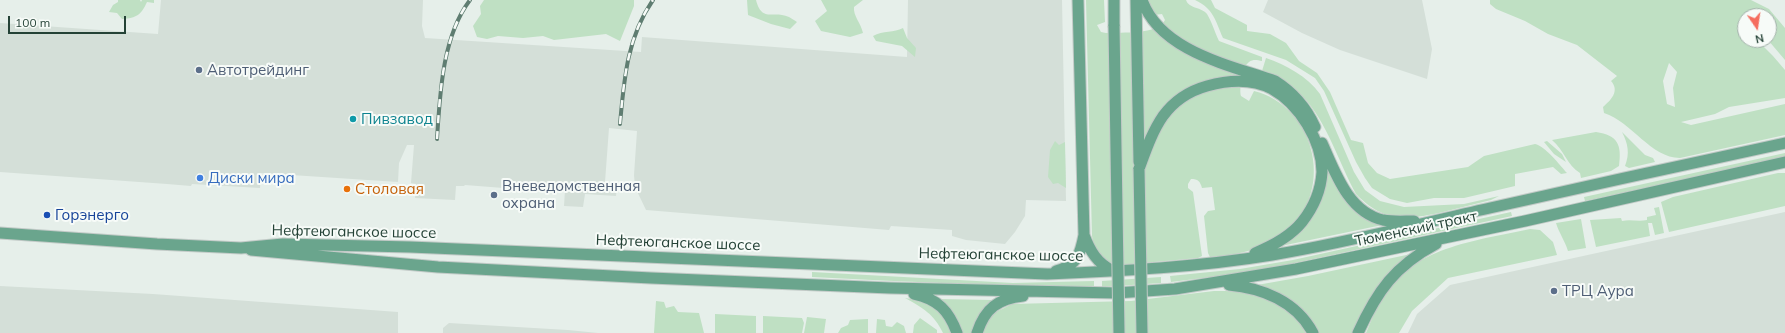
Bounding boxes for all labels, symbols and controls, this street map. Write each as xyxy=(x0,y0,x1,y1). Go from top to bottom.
scale bar xyxy=(10,8,128,34)
north arrow xyxy=(1737,8,1777,48)
text: 100 m xyxy=(15,15,50,30)
text: N xyxy=(1754,31,1765,46)
place label: Автотрейдинг xyxy=(207,61,309,79)
marker: Автотрейдинг xyxy=(194,65,204,75)
place label: Пивзавод xyxy=(361,110,433,128)
marker: Пивзавод xyxy=(348,114,358,124)
place label: Диски мира xyxy=(208,169,295,187)
marker: Диски мира xyxy=(195,173,205,183)
place label: Вневедомственная охрана xyxy=(502,177,640,212)
place label: Столовая xyxy=(355,180,424,198)
marker: Столовая xyxy=(342,184,352,194)
marker: Вневедомственная охрана xyxy=(489,190,499,200)
place label: Горэнерго xyxy=(55,206,129,224)
street label: Тюменский тракт xyxy=(1353,207,1479,251)
marker: Горэнерго xyxy=(42,210,52,220)
street label: Нефтеюганское шоссе xyxy=(271,222,437,242)
street label: Нефтеюганское шоссе xyxy=(595,231,761,255)
street label: Нефтеюганское шоссе xyxy=(918,245,1084,265)
place label: ТРЦ Аура xyxy=(1562,282,1634,300)
marker: ТРЦ Аура xyxy=(1549,286,1559,296)

